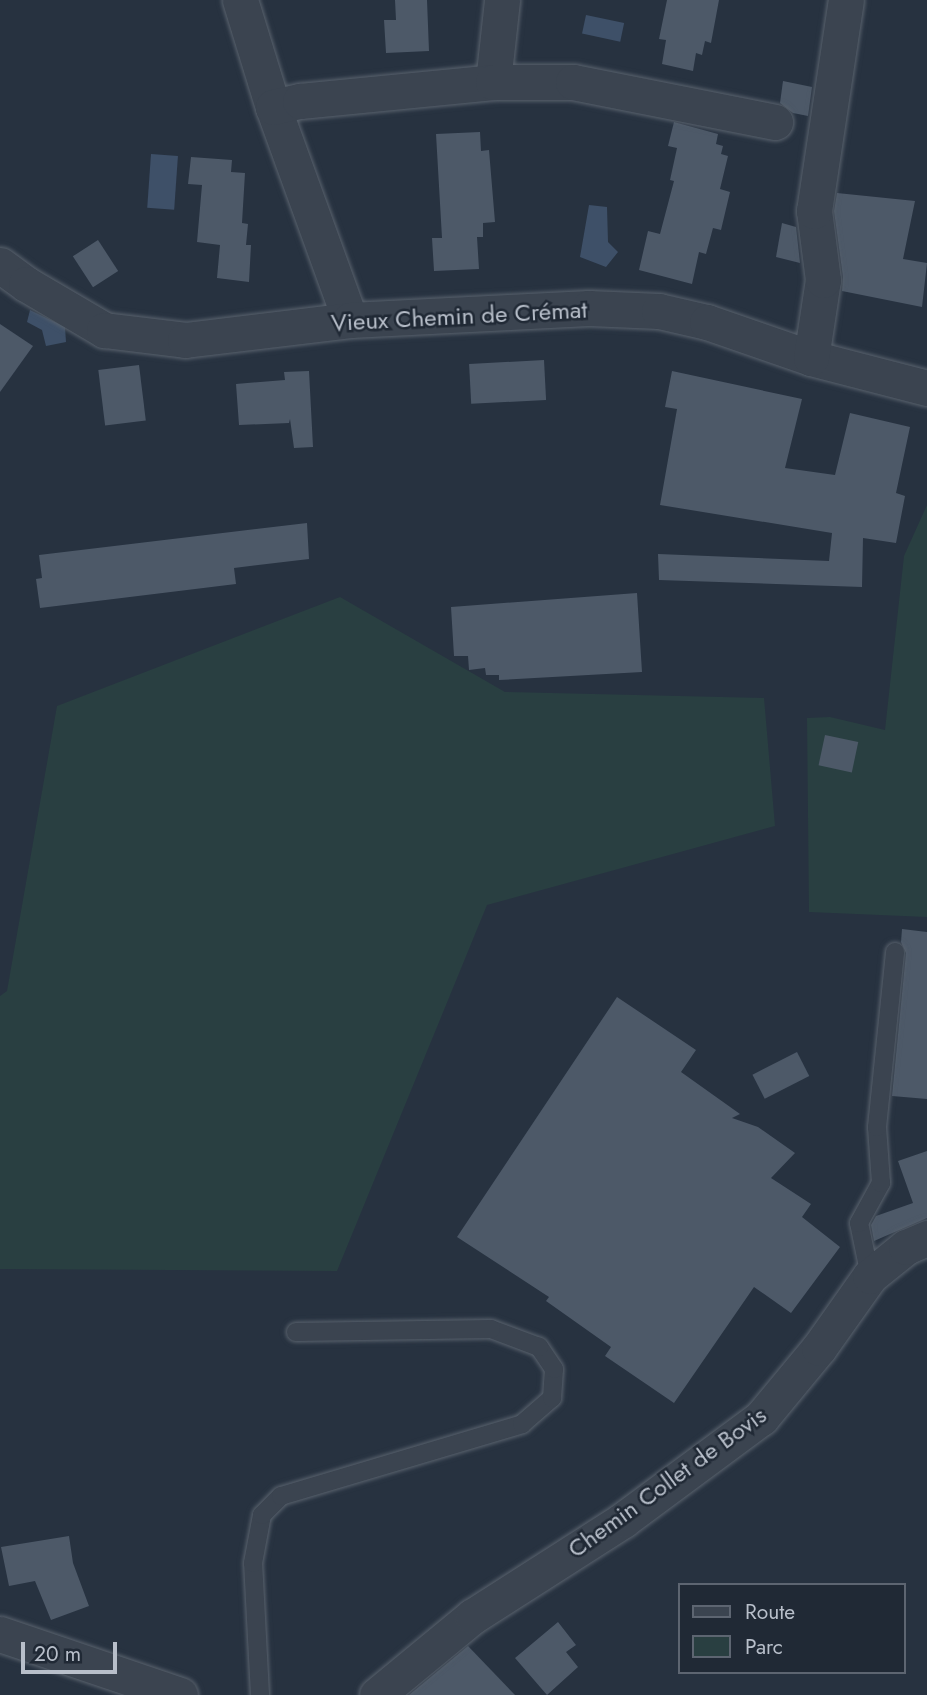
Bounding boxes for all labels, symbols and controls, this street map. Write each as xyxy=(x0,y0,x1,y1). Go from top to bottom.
street label: Vieux Chemin de Crémat xyxy=(330,295,588,337)
street label: Chemin Collet de Bovis xyxy=(562,1400,772,1564)
legend xyxy=(678,1583,906,1674)
text: Route xyxy=(745,1597,795,1627)
scale bar xyxy=(24,1628,121,1672)
text: Parc xyxy=(745,1632,783,1662)
text: 20 m xyxy=(34,1639,81,1669)

